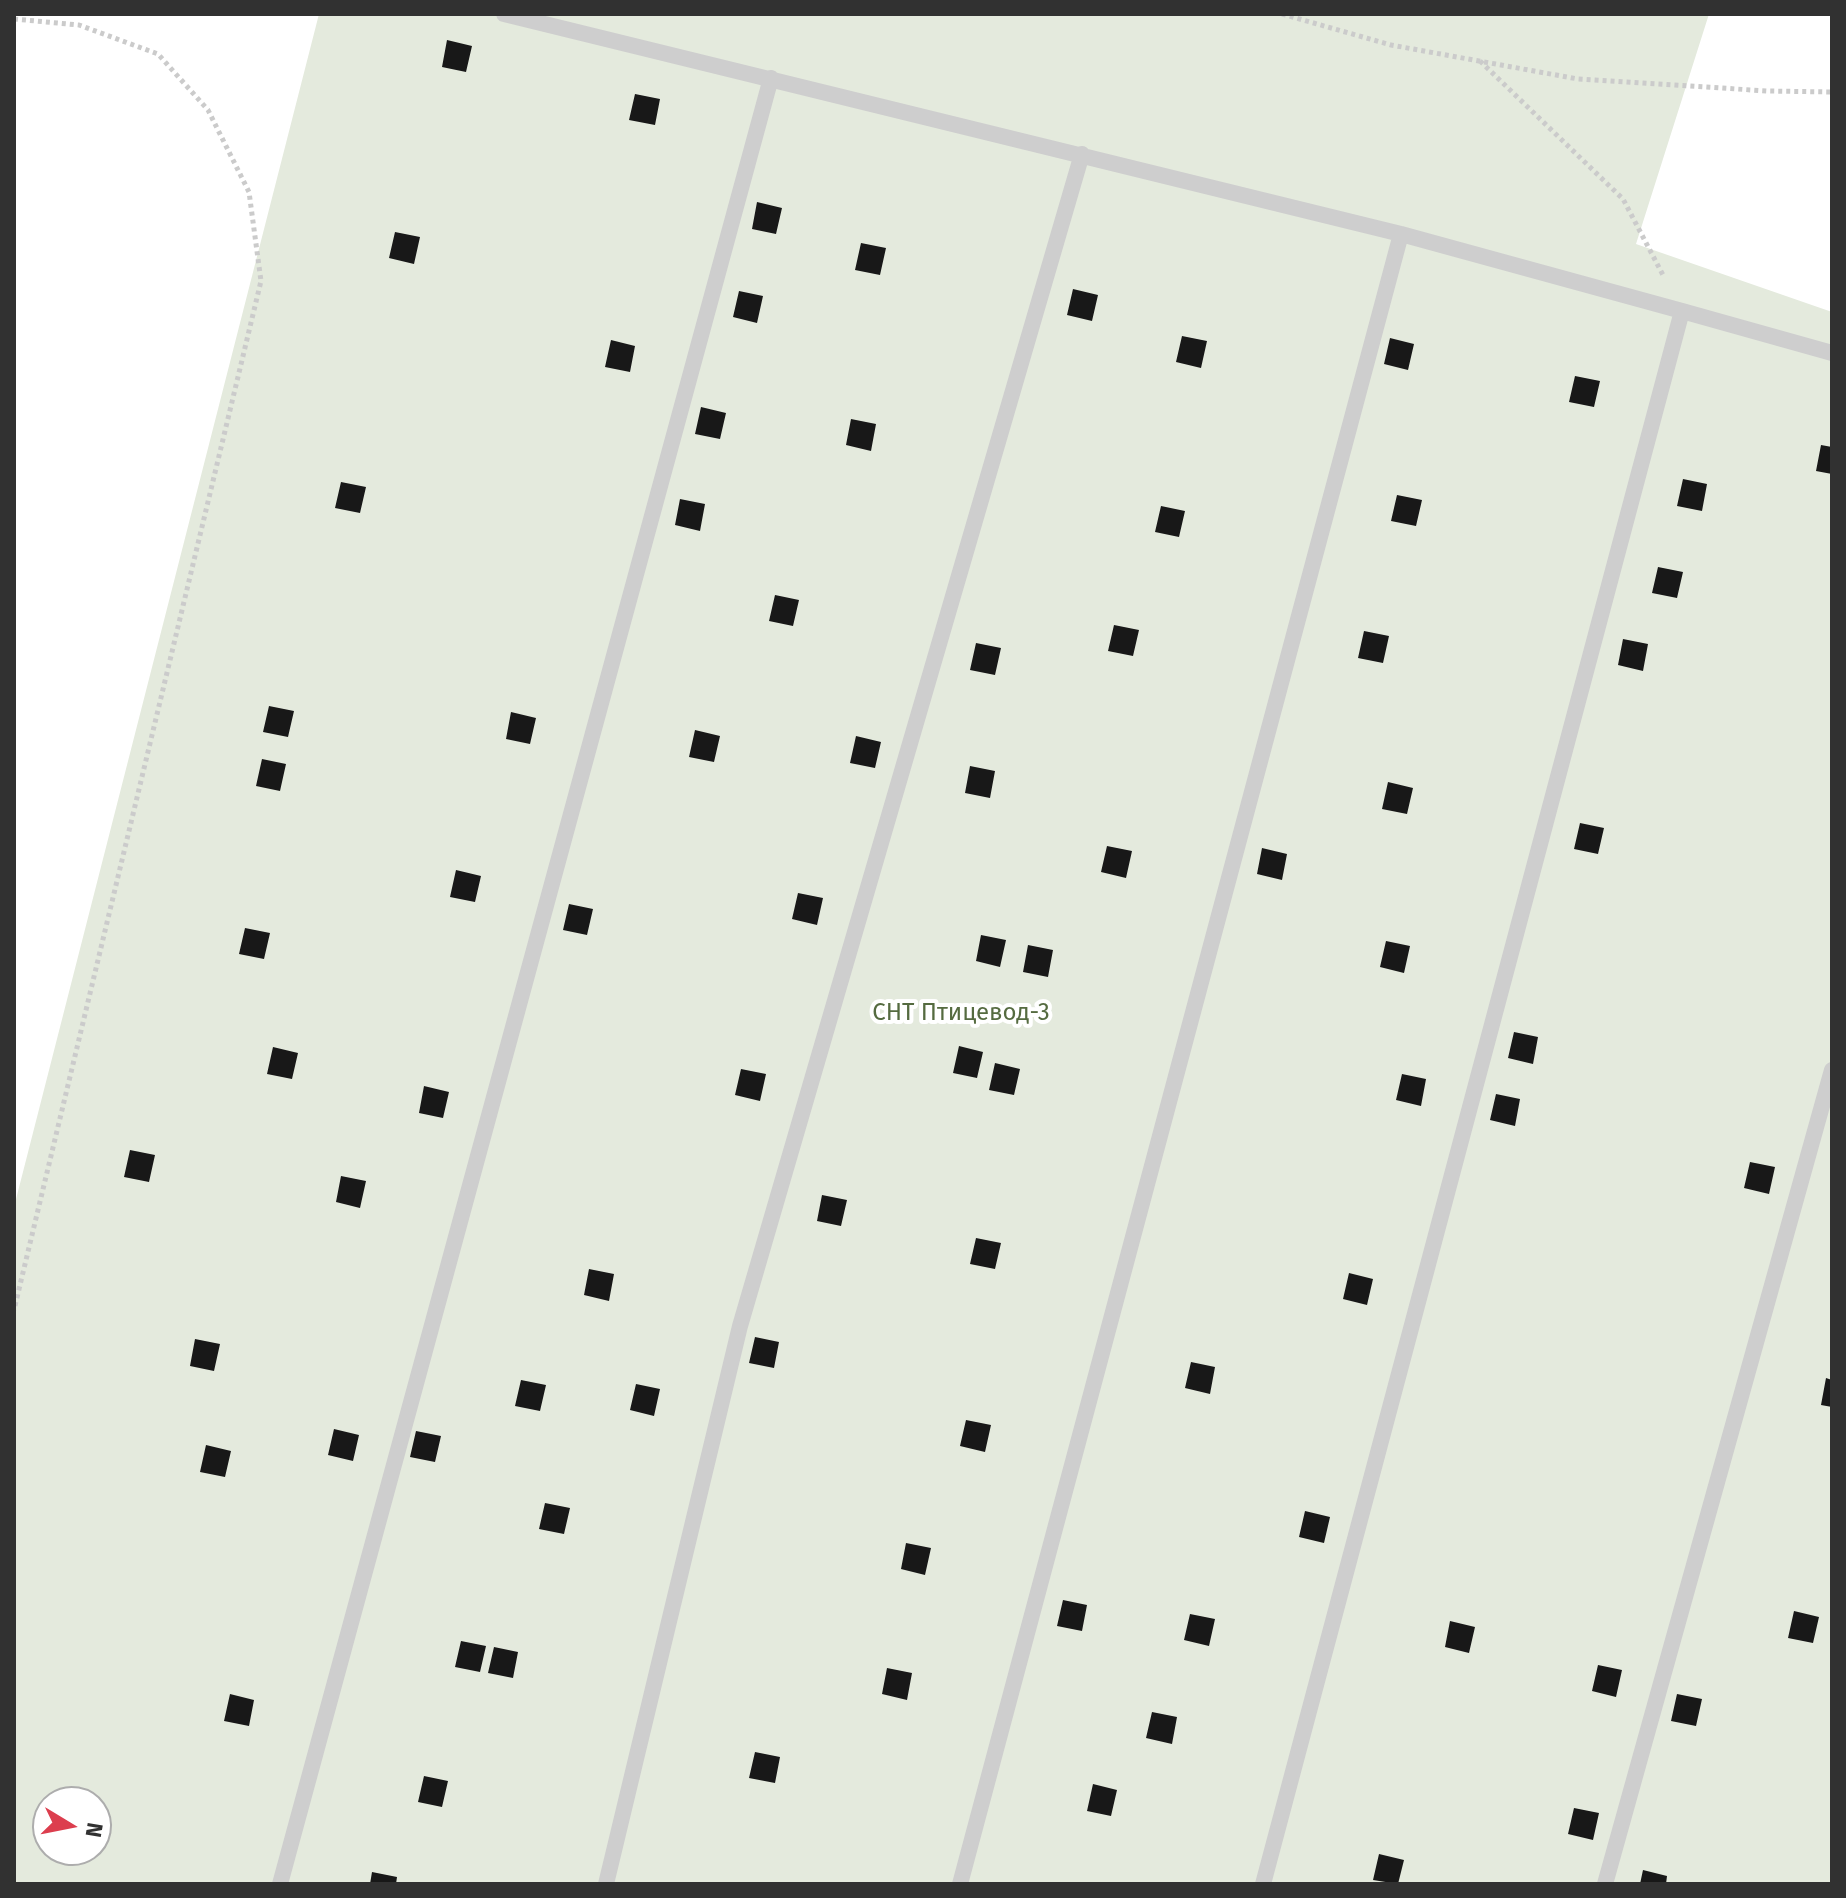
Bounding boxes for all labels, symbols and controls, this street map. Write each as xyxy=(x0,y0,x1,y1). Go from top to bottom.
park label: СНТ Птицевод-3 xyxy=(872,999,1050,1027)
north arrow xyxy=(32,1786,112,1866)
text: N xyxy=(80,1820,109,1839)

